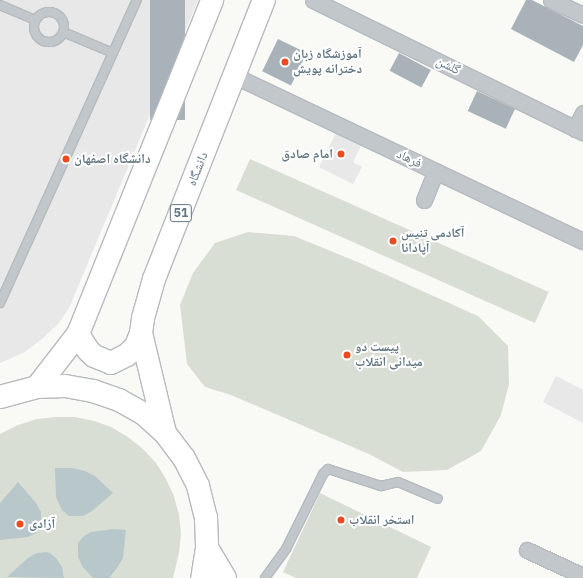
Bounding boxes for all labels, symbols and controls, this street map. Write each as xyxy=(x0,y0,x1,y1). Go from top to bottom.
place label: آموزشگاه زبان دخترانه پویش xyxy=(293,47,362,78)
street label: گلشن xyxy=(433,54,463,78)
marker: آموزشگاه زبان دخترانه پویش xyxy=(280,57,290,67)
place label: امام صادق xyxy=(282,146,333,162)
street label: فرهاد xyxy=(394,146,424,172)
marker: امام صادق xyxy=(336,149,346,159)
street label: دانشگاه xyxy=(184,150,212,188)
place label: دانشگاه اصفهان xyxy=(74,151,151,167)
marker: دانشگاه اصفهان xyxy=(61,154,71,164)
road number: 51 xyxy=(169,203,193,223)
place label: آکادمی تنیس آپادانا xyxy=(401,226,464,257)
marker: آکادمی تنیس آپادانا xyxy=(388,236,398,246)
place label: پیست دو میدانی انقلاب xyxy=(355,340,423,371)
marker: پیست دو میدانی انقلاب xyxy=(342,350,352,360)
place label: استخر انقلاب xyxy=(349,512,415,528)
marker: استخر انقلاب xyxy=(336,515,346,525)
place label: آزادی xyxy=(29,516,55,532)
marker: آزادی xyxy=(14,518,26,530)

